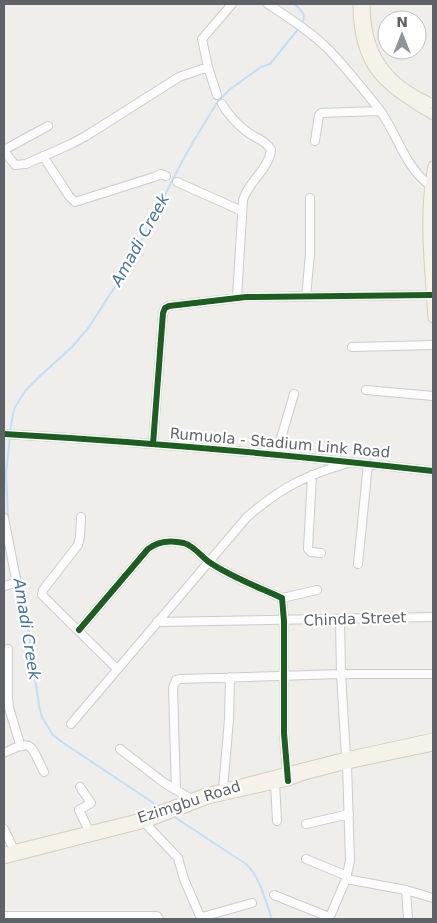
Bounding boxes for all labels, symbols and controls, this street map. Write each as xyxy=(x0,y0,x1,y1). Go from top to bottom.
north arrow xyxy=(377,10,427,60)
text: N xyxy=(396,14,408,30)
water label: Amadi Creek xyxy=(106,190,174,290)
street label: Rumuola - Stadium Link Road xyxy=(169,424,391,462)
water label: Amadi Creek xyxy=(9,576,45,682)
street label: Chinda Street xyxy=(303,608,407,630)
street label: Ezimgbu Road xyxy=(135,777,243,827)

